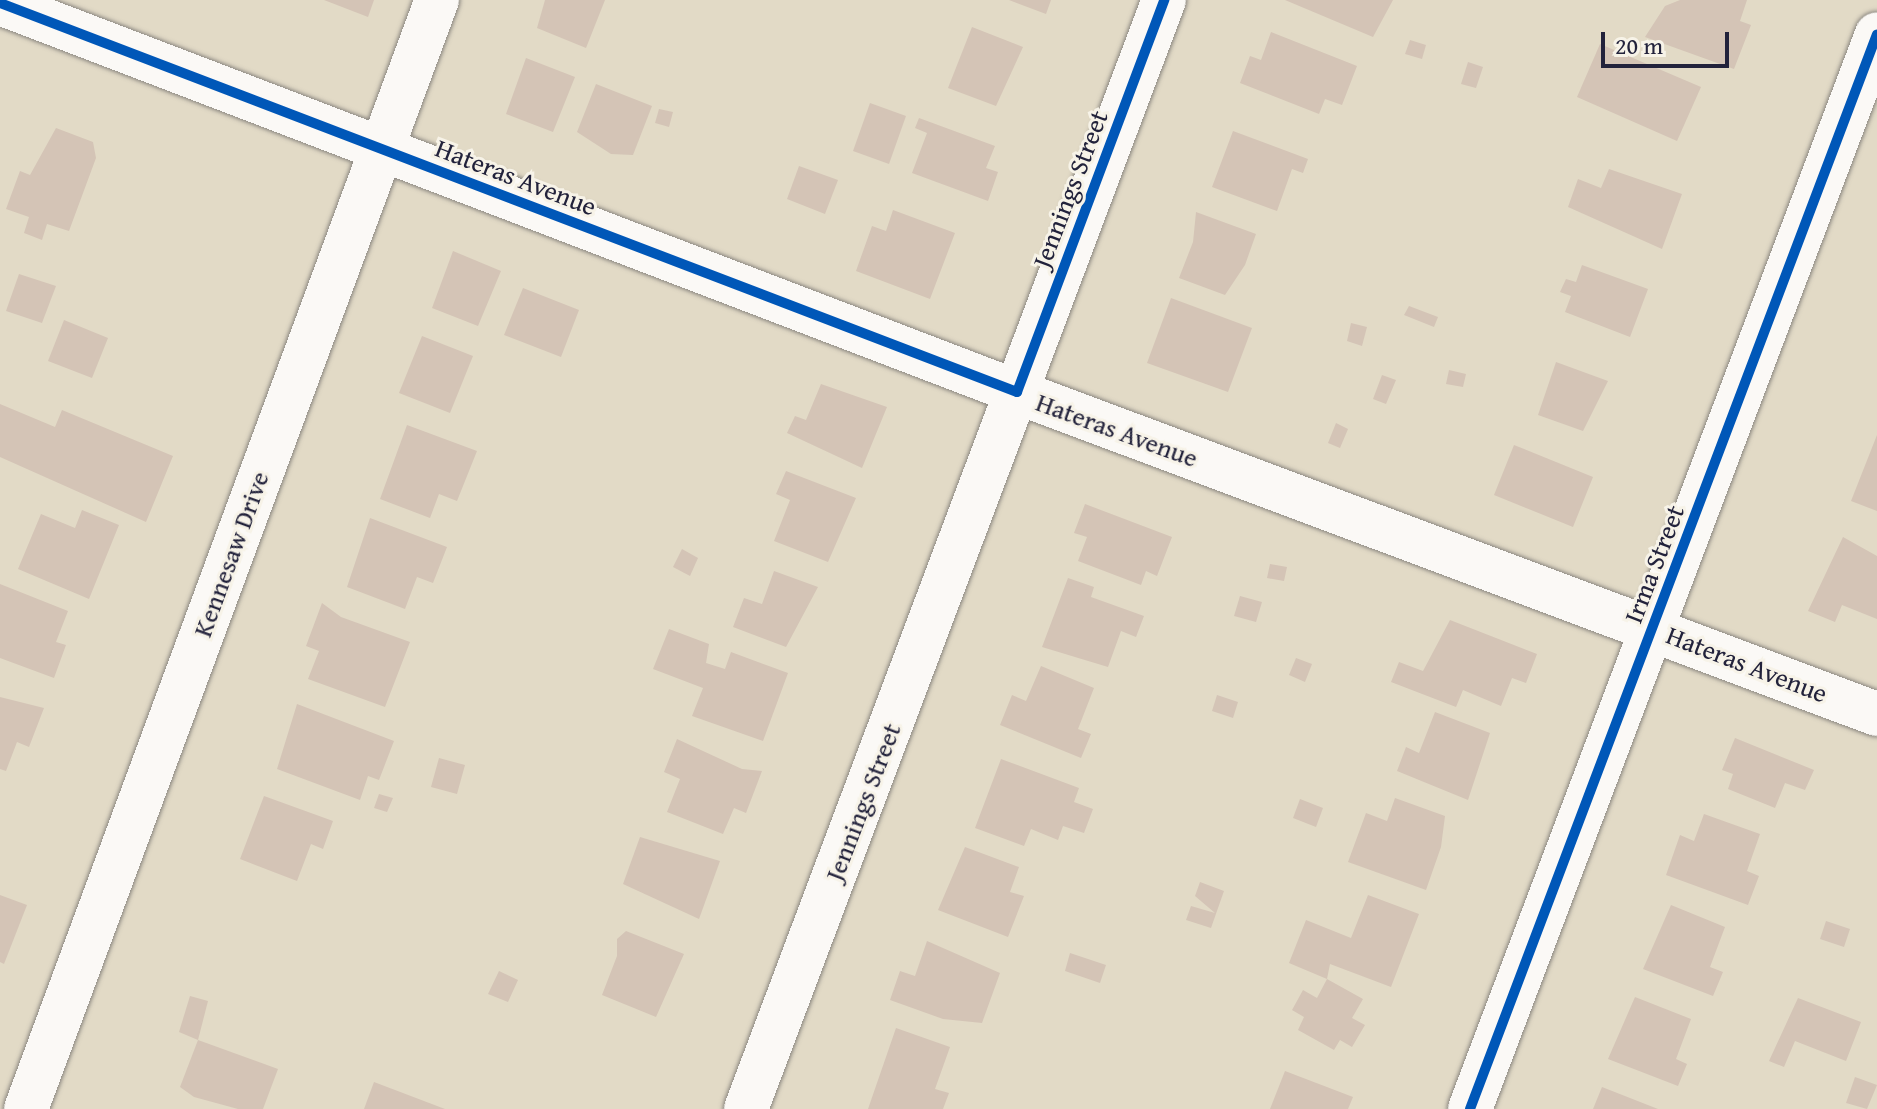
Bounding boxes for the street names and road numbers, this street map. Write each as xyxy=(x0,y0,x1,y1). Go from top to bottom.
street label: Jennings Street xyxy=(1026,106,1114,272)
street label: Hateras Avenue xyxy=(431,132,601,222)
street label: Hateras Avenue xyxy=(1032,386,1202,474)
street label: Kennesaw Drive xyxy=(187,467,275,641)
street label: Irma Street xyxy=(1617,501,1691,627)
street label: Hateras Avenue xyxy=(1662,619,1832,709)
street label: Jennings Street xyxy=(819,719,907,885)

